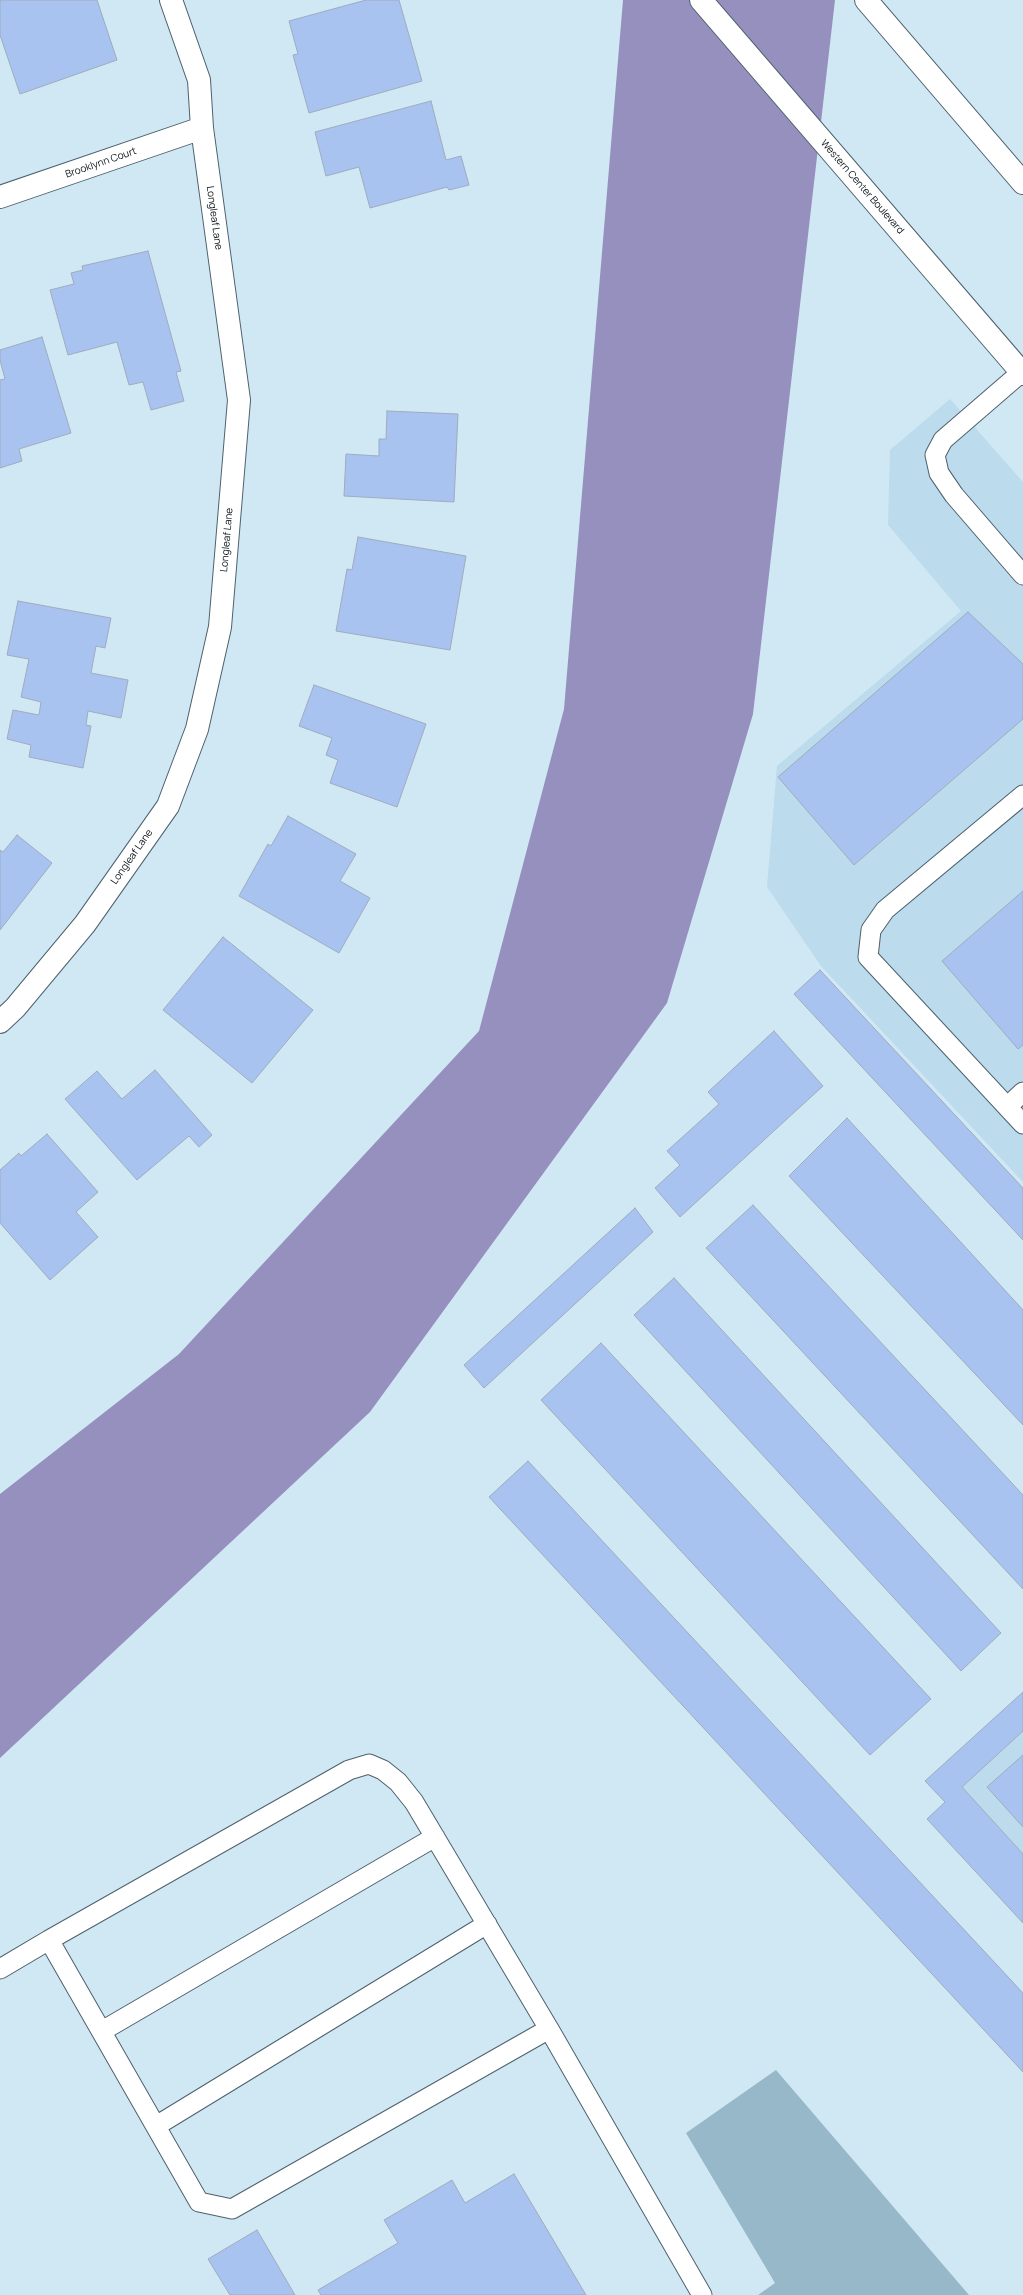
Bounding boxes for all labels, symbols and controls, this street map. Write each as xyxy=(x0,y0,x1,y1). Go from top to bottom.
street label: Western Center Boulevard xyxy=(818,137,906,237)
street label: Brooklynn Court xyxy=(64,145,138,181)
street label: Longleaf Lane xyxy=(204,185,224,251)
street label: Longleaf Lane xyxy=(218,507,236,573)
street label: Longleaf Lane xyxy=(109,827,155,887)

